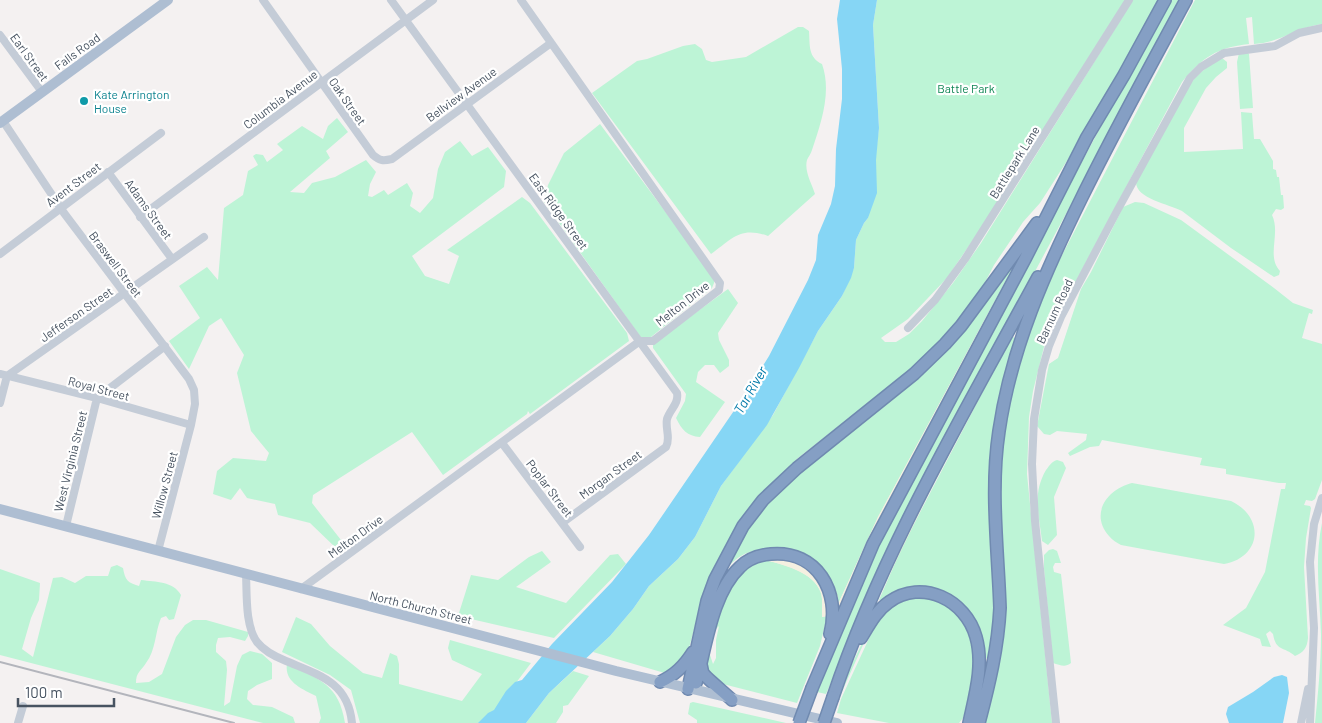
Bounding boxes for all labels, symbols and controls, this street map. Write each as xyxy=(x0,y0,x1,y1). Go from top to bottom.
street label: Earl Street xyxy=(8,30,52,84)
street label: Falls Road xyxy=(52,30,102,72)
street label: Bellview Avenue xyxy=(423,64,499,124)
street label: Columbia Avenue xyxy=(240,67,320,131)
street label: Oak Street xyxy=(327,75,369,127)
park label: Battle Park xyxy=(937,81,995,95)
place label: Kate Arrington House xyxy=(94,87,170,115)
marker: Kate Arrington House xyxy=(78,95,90,107)
street label: Battlepark Lane xyxy=(986,123,1042,201)
street label: Avent Street xyxy=(43,159,103,209)
street label: East Ridge Street xyxy=(527,170,591,252)
street label: Adams Street xyxy=(123,176,175,242)
street label: Braswell Street xyxy=(87,228,145,300)
street label: Barnum Road xyxy=(1033,276,1075,346)
street label: Melton Drive xyxy=(652,278,712,328)
street label: Jefferson Street xyxy=(37,284,115,344)
water label: Tar River xyxy=(730,362,771,417)
street label: Royal Street xyxy=(67,373,131,403)
street label: West Virginia Street xyxy=(51,409,89,513)
street label: Morgan Street xyxy=(576,447,644,501)
street label: Willow Street xyxy=(148,450,180,520)
street label: Poplar Street xyxy=(524,456,576,520)
street label: Melton Drive xyxy=(325,512,385,560)
street label: North Church Street xyxy=(368,588,474,626)
scale bar xyxy=(18,676,114,708)
text: 100 m xyxy=(25,683,63,701)

